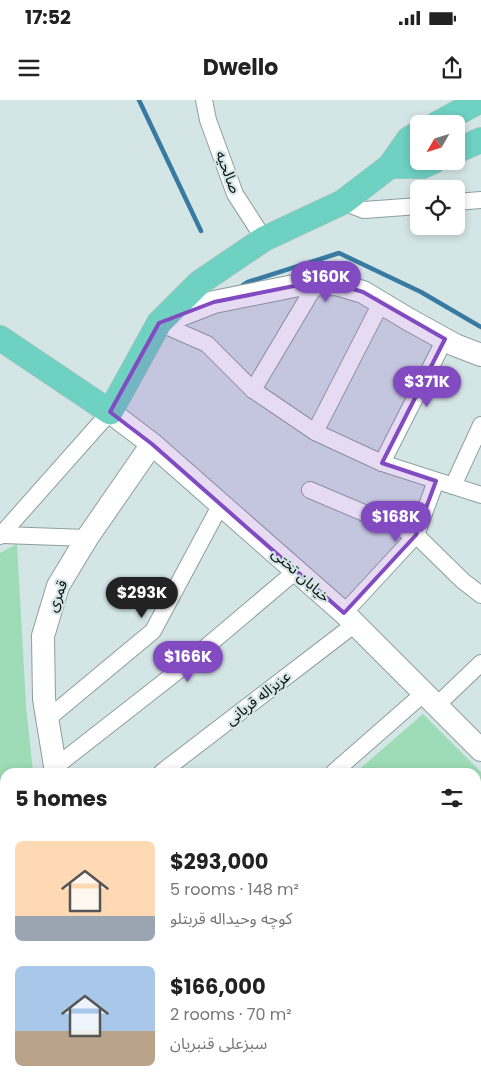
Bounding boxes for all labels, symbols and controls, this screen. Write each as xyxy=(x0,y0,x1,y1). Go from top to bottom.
text: 17:52 xyxy=(25,4,71,31)
text: Dwello xyxy=(203,52,278,83)
icon: menu xyxy=(15,54,43,82)
icon: share xyxy=(438,54,466,82)
north arrow xyxy=(410,115,465,170)
map controls xyxy=(410,115,465,235)
street label: صالحیه xyxy=(211,147,246,196)
button: locate xyxy=(410,180,465,235)
pin: $160K xyxy=(291,260,361,303)
text: $160K xyxy=(302,265,350,288)
pin: $371K xyxy=(392,366,462,408)
text: $371K xyxy=(404,370,450,393)
pin: $168K xyxy=(361,500,431,543)
text: $168K xyxy=(372,505,420,528)
street label: خیابان تختی xyxy=(267,543,335,607)
pin: $293K xyxy=(107,576,177,619)
street label: قمری xyxy=(41,577,72,615)
text: $293K xyxy=(117,581,167,604)
pin: $166K xyxy=(153,640,223,683)
text: $166K xyxy=(164,645,212,668)
street label: عزیزاله قربانی xyxy=(221,665,295,730)
text: 5 homes xyxy=(15,784,108,813)
icon: filters xyxy=(438,784,466,812)
text: $293,000 xyxy=(170,847,269,876)
icon: home xyxy=(55,861,115,921)
text: 5 rooms · 148 m² xyxy=(170,878,299,901)
text: کوچه وحیداله قربتلو xyxy=(170,907,292,930)
text: $166,000 xyxy=(170,972,266,1001)
icon: home xyxy=(55,986,115,1046)
text: 2 rooms · 70 m² xyxy=(170,1003,292,1026)
text: سبزعلی قنبریان xyxy=(170,1032,267,1055)

